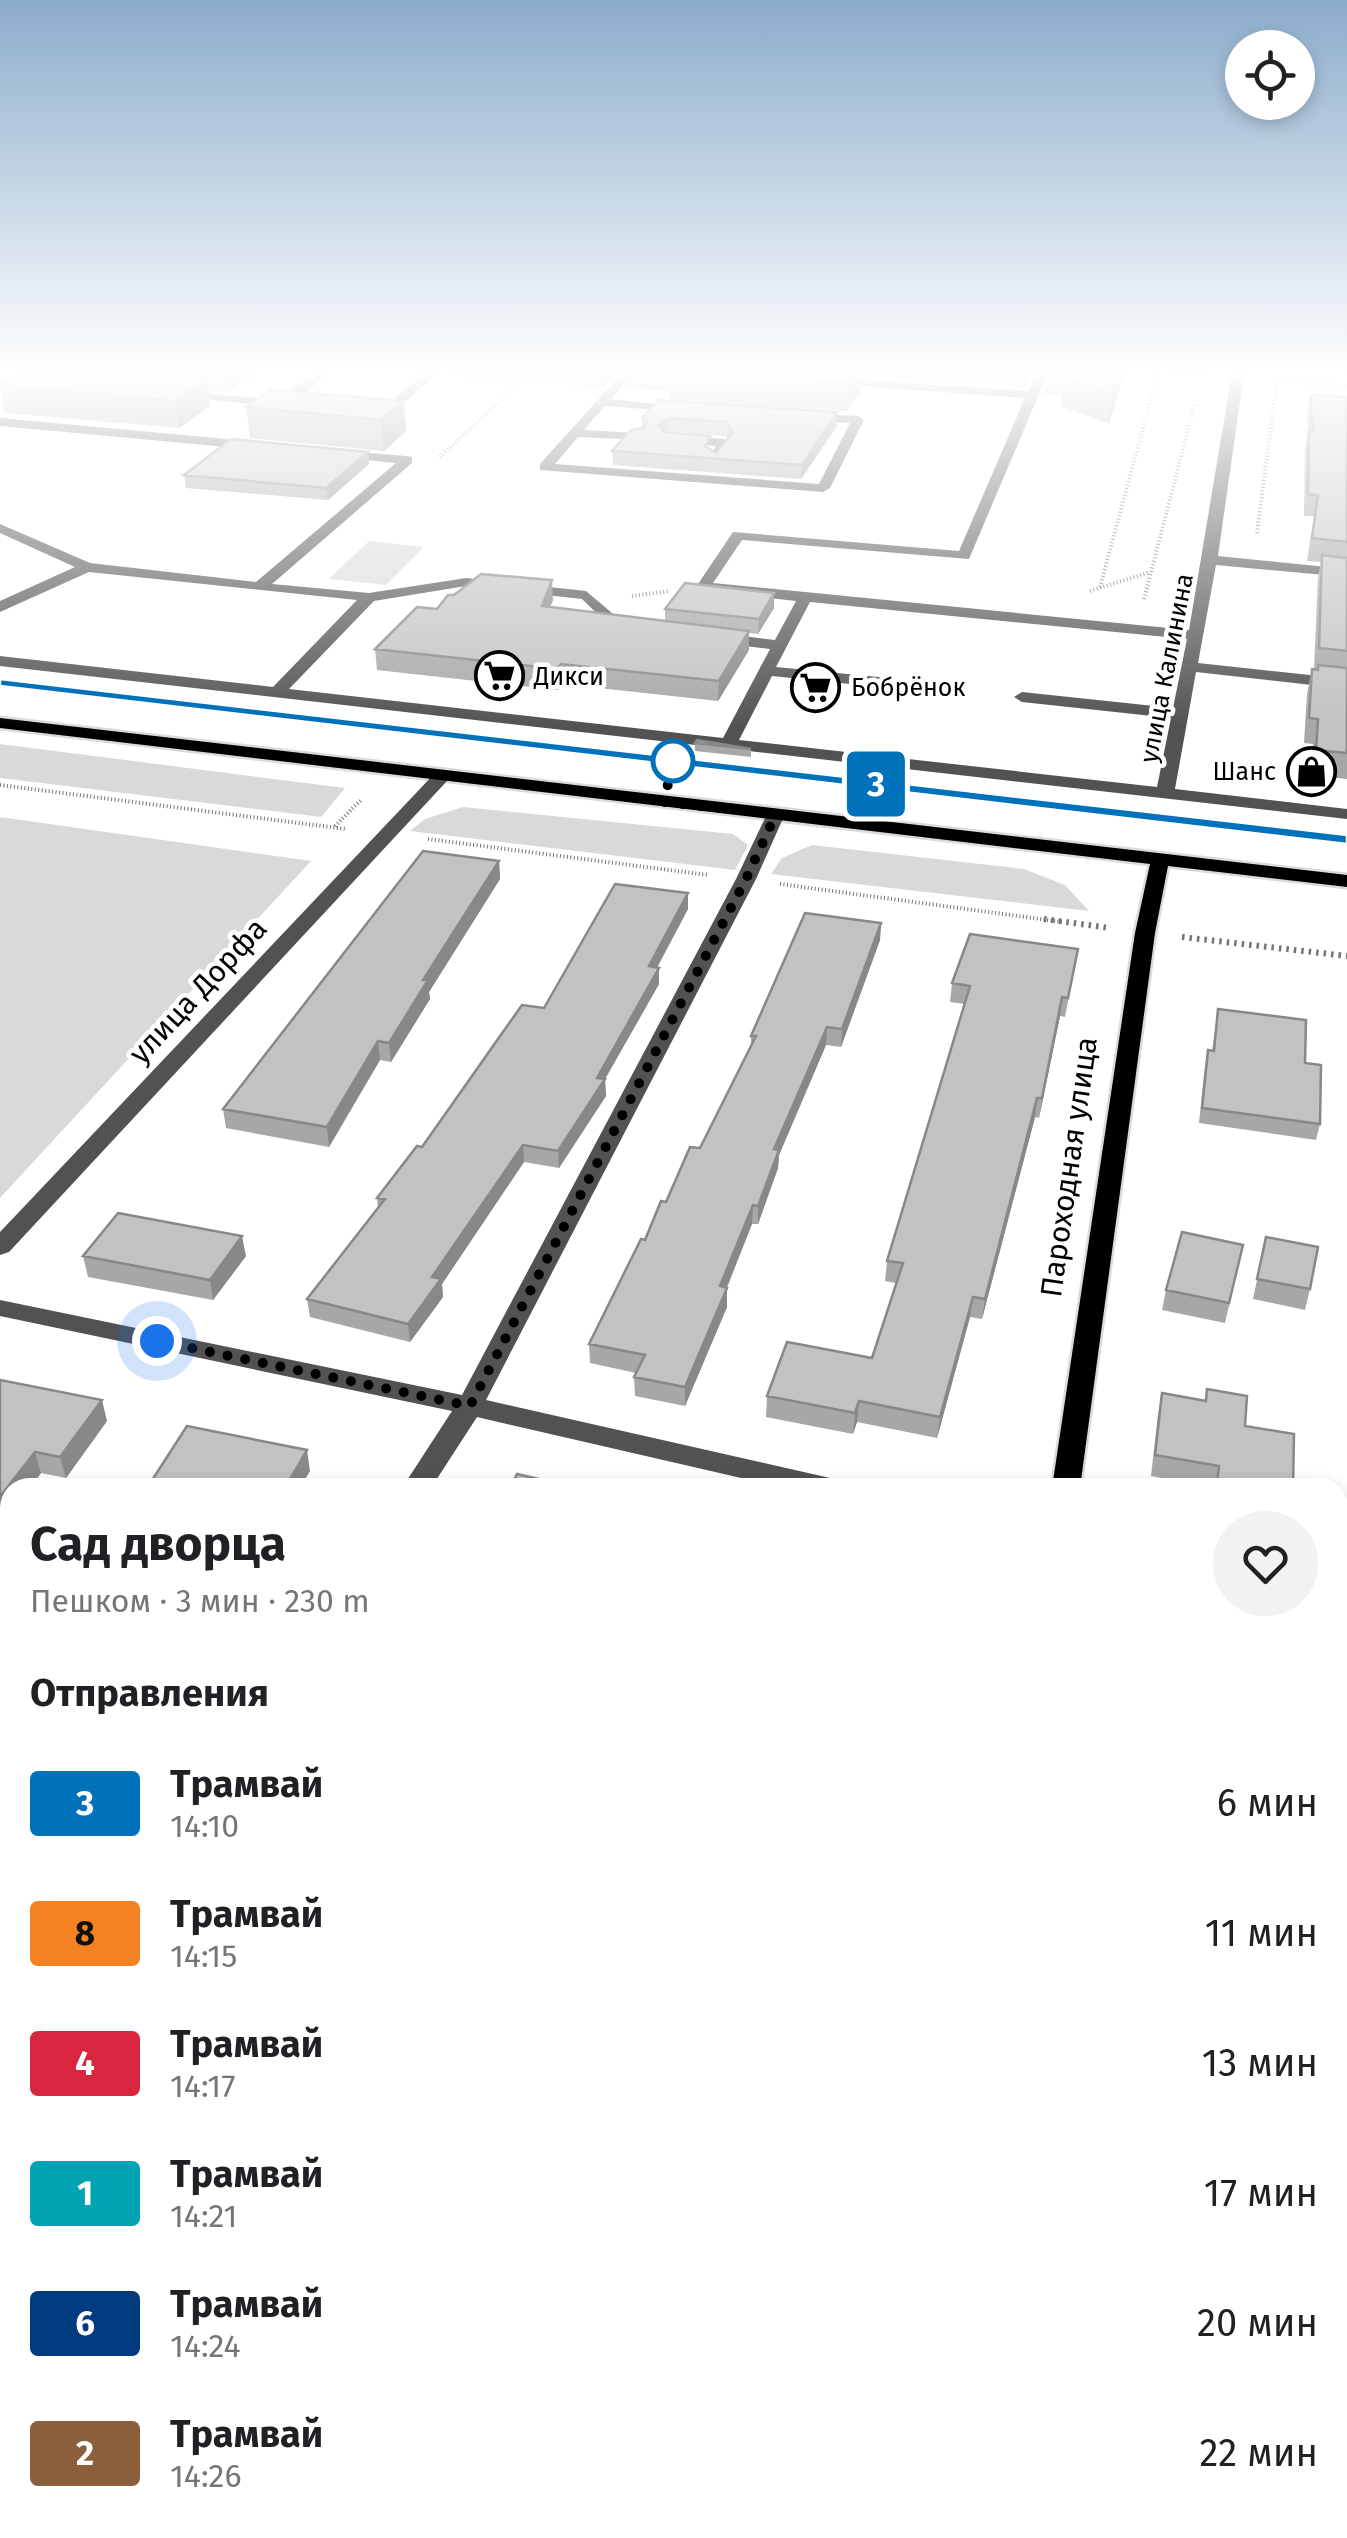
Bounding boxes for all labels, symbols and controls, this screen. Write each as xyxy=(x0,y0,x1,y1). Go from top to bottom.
map controls xyxy=(1225,30,1315,120)
button: locate xyxy=(1225,30,1315,120)
street label: улица Калинина xyxy=(1134,571,1200,765)
supermarket icon: Дикси xyxy=(473,650,525,702)
supermarket icon: Бобрёнок xyxy=(790,661,842,713)
place label: Дикси xyxy=(533,662,604,692)
place label: Бобрёнок xyxy=(851,673,965,703)
unlabelled marker xyxy=(652,740,694,782)
shop icon: Шанс xyxy=(1285,745,1337,797)
line badge: 3 xyxy=(844,752,908,816)
place label: Шанс xyxy=(1212,757,1276,787)
text: 3 xyxy=(867,763,885,805)
street label: улица Дорфа xyxy=(122,911,274,1071)
street label: Пароходная улица xyxy=(1033,1035,1105,1299)
your location xyxy=(132,1316,182,1366)
button: heart xyxy=(1213,1511,1318,1616)
text: Сад дворца xyxy=(30,1515,286,1573)
text: Пешком · 3 мин · 230 m xyxy=(30,1582,370,1620)
text: Отправления xyxy=(30,1670,269,1716)
text: Трамвай xyxy=(170,1761,323,1807)
text: 6 мин xyxy=(1217,1780,1318,1826)
text: 3 xyxy=(76,1782,94,1824)
text: 14:10 xyxy=(170,1807,239,1845)
text: Трамвай xyxy=(170,1891,323,1937)
text: 11 мин xyxy=(1205,1910,1318,1956)
text: 8 xyxy=(75,1912,95,1954)
text: 14:15 xyxy=(170,1937,237,1975)
text: Трамвай xyxy=(170,2021,323,2067)
text: 13 мин xyxy=(1202,2040,1318,2086)
text: 4 xyxy=(75,2042,95,2084)
text: 14:17 xyxy=(170,2067,235,2105)
text: Трамвай xyxy=(170,2151,323,2197)
text: 17 мин xyxy=(1204,2170,1318,2216)
text: 1 xyxy=(77,2172,93,2214)
text: 14:21 xyxy=(170,2197,237,2235)
text: Трамвай xyxy=(170,2281,323,2327)
text: 20 мин xyxy=(1197,2300,1318,2346)
text: 6 xyxy=(75,2302,95,2344)
text: 14:24 xyxy=(170,2327,241,2365)
text: Трамвай xyxy=(170,2411,323,2457)
text: 22 мин xyxy=(1199,2430,1318,2476)
text: 2 xyxy=(76,2432,94,2474)
text: 14:26 xyxy=(170,2457,241,2495)

